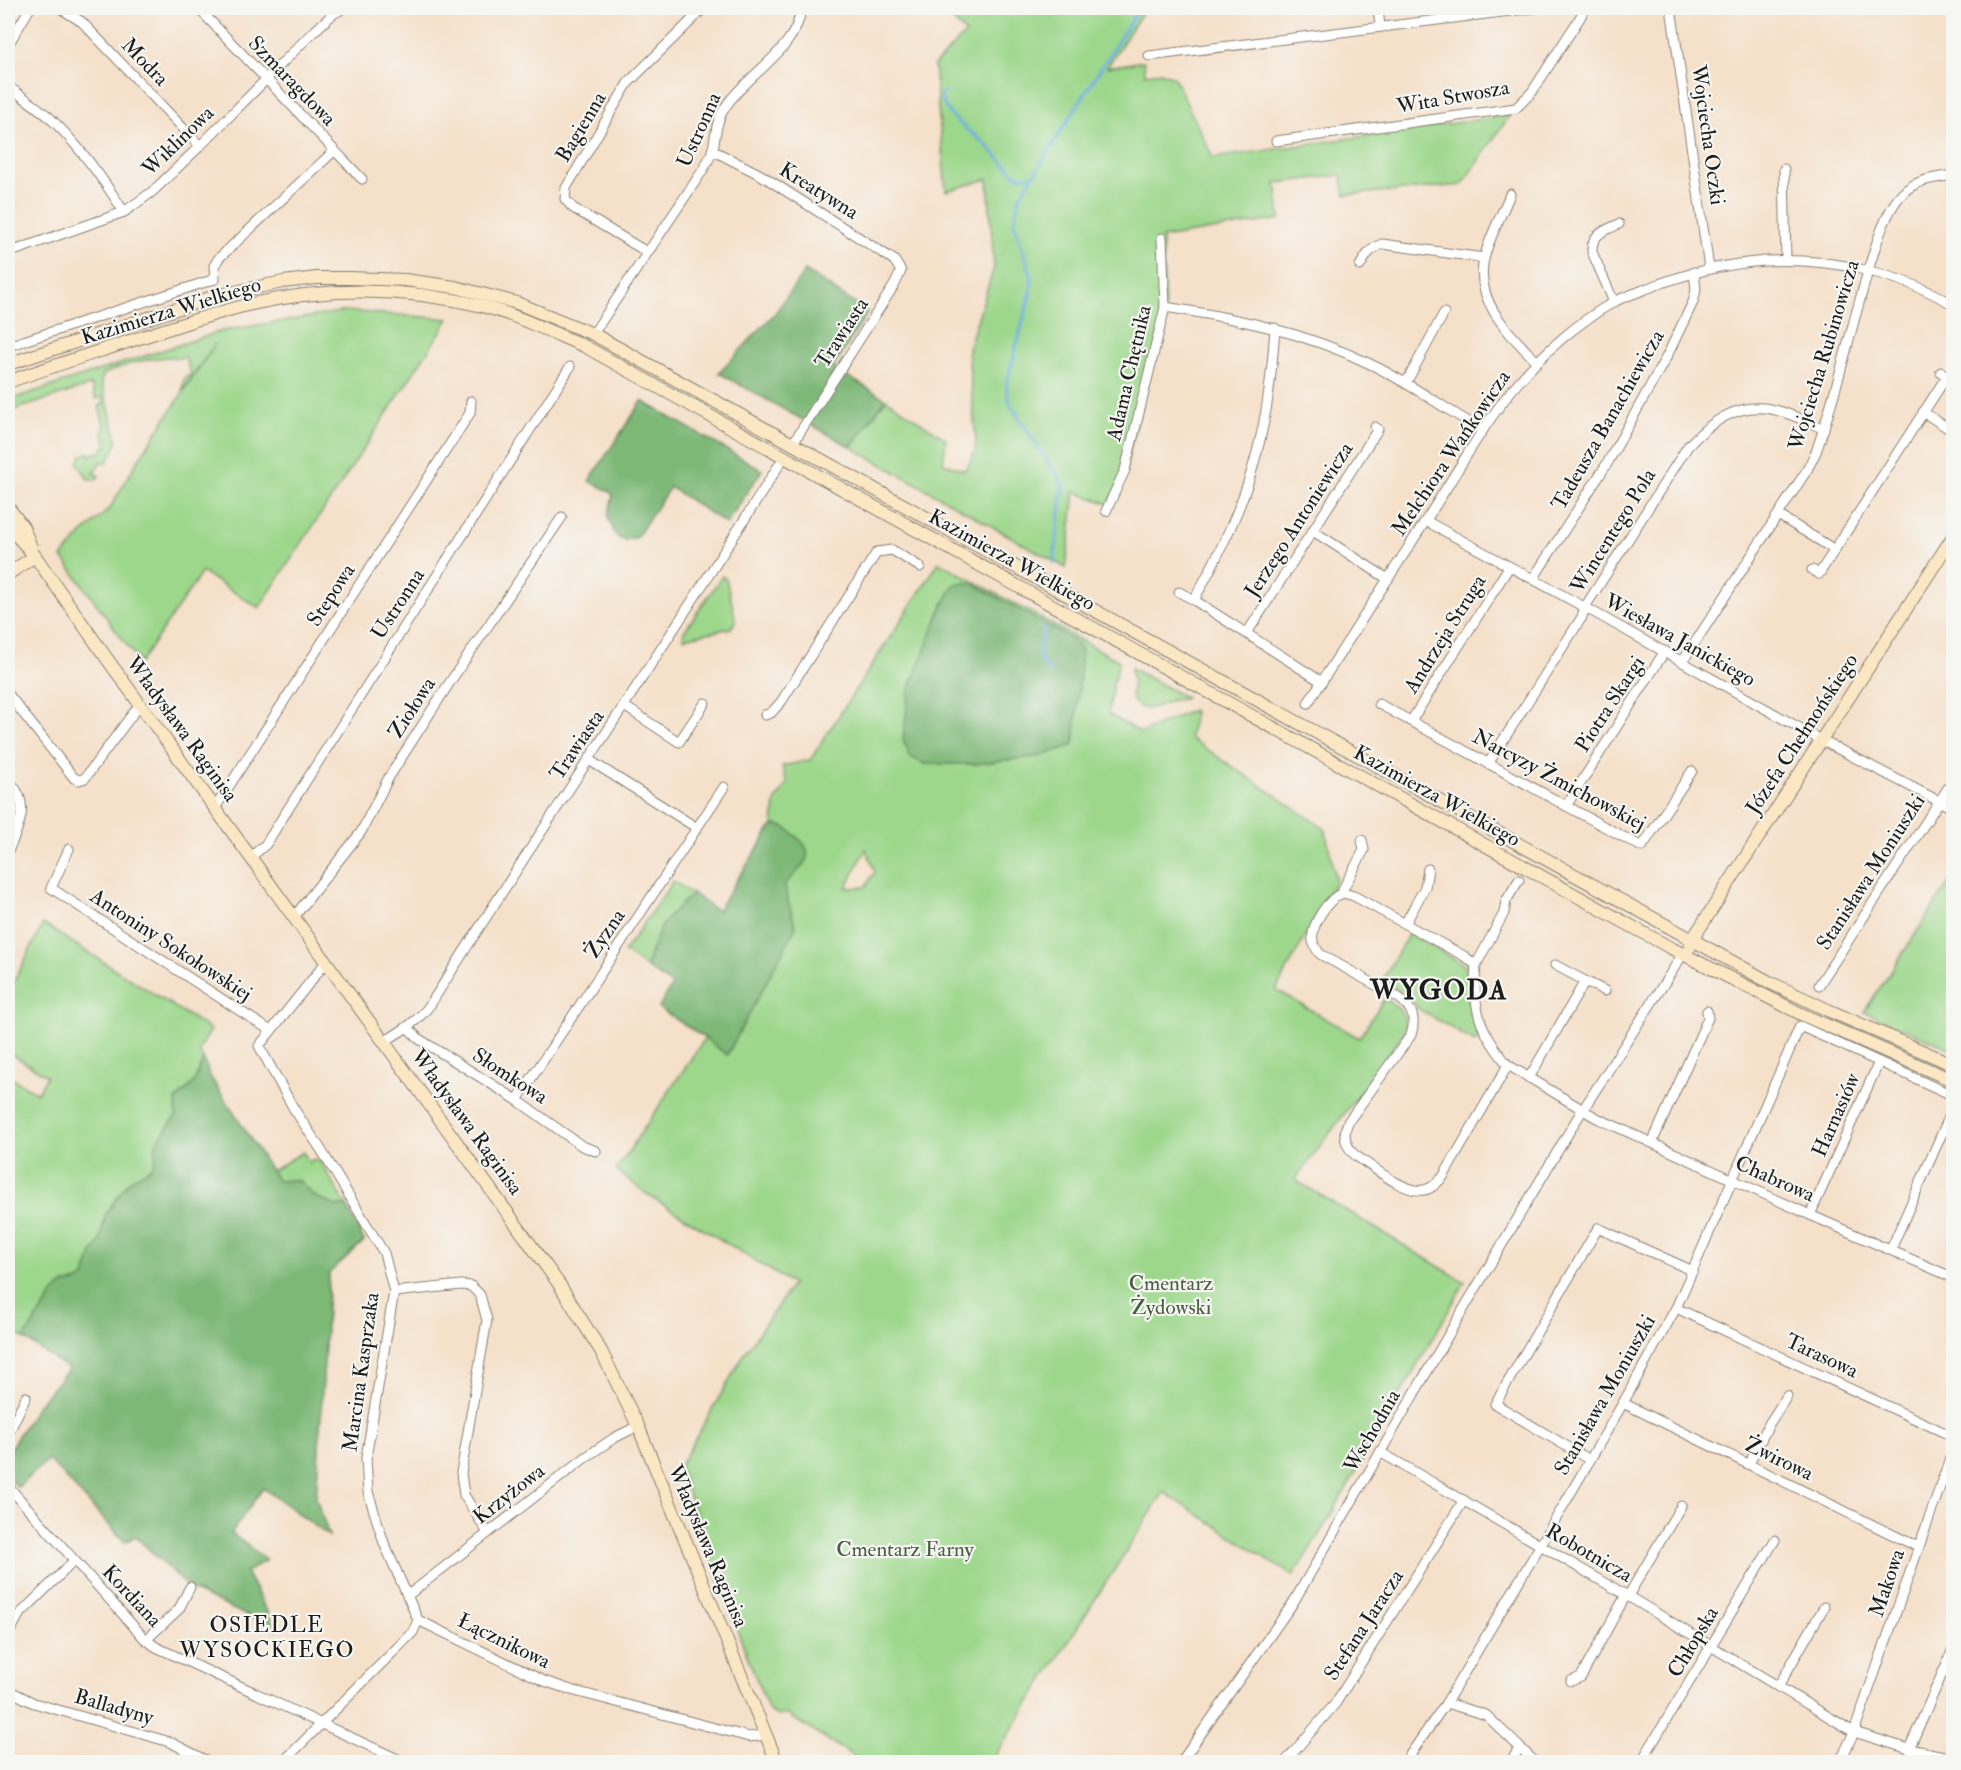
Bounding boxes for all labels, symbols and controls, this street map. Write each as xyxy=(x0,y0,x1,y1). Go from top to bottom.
street label: Szmaragdowa xyxy=(242,30,342,132)
street label: Modra xyxy=(116,32,175,92)
street label: Wojciecha Oczki xyxy=(1685,62,1731,207)
street label: Wita Stwosza xyxy=(1393,74,1512,120)
street label: Bagienna xyxy=(550,87,613,167)
street label: Ustronna xyxy=(671,88,728,172)
street label: Wiklinowa xyxy=(135,100,220,183)
street label: Kreatywna xyxy=(774,156,864,226)
street label: Wojciecha Rubinowicza xyxy=(1782,256,1866,454)
street label: Kazimierza Wielkiego xyxy=(78,271,264,351)
street label: Trawiasta xyxy=(809,292,875,374)
street label: Adama Chętnika xyxy=(1100,302,1158,445)
street label: Tadeusza Banachiewicza xyxy=(1545,325,1671,515)
street label: Melchiora Wańkowicza xyxy=(1385,365,1517,541)
street label: Jerzego Antoniewicza xyxy=(1238,437,1360,604)
street label: Wincentego Pola xyxy=(1563,463,1662,599)
street label: Kazimierza Wielkiego xyxy=(924,503,1100,617)
street label: Stepowa xyxy=(301,558,361,631)
street label: Ustronna xyxy=(365,563,431,645)
street label: Andrzeja Struga xyxy=(1397,569,1492,699)
street label: Wiesława Janickiego xyxy=(1599,587,1760,693)
street label: Józefa Chełmońskiego xyxy=(1739,648,1864,820)
street label: Władysława Raginisa xyxy=(119,650,244,808)
street label: Piotra Skargi xyxy=(1569,650,1651,757)
street label: Ziołowa xyxy=(382,672,442,744)
street label: Trawiasta xyxy=(544,704,611,785)
street label: Narcyzy Żmichowskiej xyxy=(1468,723,1650,837)
street label: Kazimierza Wielkiego xyxy=(1349,739,1525,853)
street label: Stanisława Moniuszki xyxy=(1810,789,1932,955)
street label: Antoniny Sokołowskiej xyxy=(84,882,257,1007)
street label: Żyzna xyxy=(579,904,632,964)
district label: WYGODA xyxy=(1369,974,1508,1007)
street label: Słomkowa xyxy=(467,1042,553,1111)
street label: Władysława Raginisa xyxy=(404,1043,529,1201)
street label: Harnasiów xyxy=(1806,1068,1867,1161)
street label: Chabrowa xyxy=(1731,1149,1819,1209)
park label: Cmentarz Żydowski xyxy=(1129,1270,1213,1321)
street label: Marcina Kasprzaka xyxy=(336,1290,386,1453)
street label: Stanisława Moniuszki xyxy=(1548,1310,1662,1480)
street label: Tarasowa xyxy=(1781,1327,1863,1385)
street label: Wschodnia xyxy=(1337,1384,1407,1478)
street label: Żwirowa xyxy=(1740,1431,1818,1487)
street label: Krzyżowa xyxy=(468,1457,551,1530)
street label: Władysława Raginisa xyxy=(661,1460,755,1632)
street label: Robotnicza xyxy=(1541,1517,1638,1589)
park label: Cmentarz Farny xyxy=(836,1536,975,1563)
street label: Makowa xyxy=(1863,1545,1911,1620)
street label: Kordiana xyxy=(96,1559,168,1633)
street label: Stefana Jaracza xyxy=(1318,1564,1410,1686)
street label: Chłopska xyxy=(1661,1601,1725,1682)
street label: Łącznikowa xyxy=(453,1607,555,1675)
district label: OSIEDLE WYSOCKIEGO xyxy=(178,1611,355,1664)
street label: Balladyny xyxy=(71,1683,157,1731)

